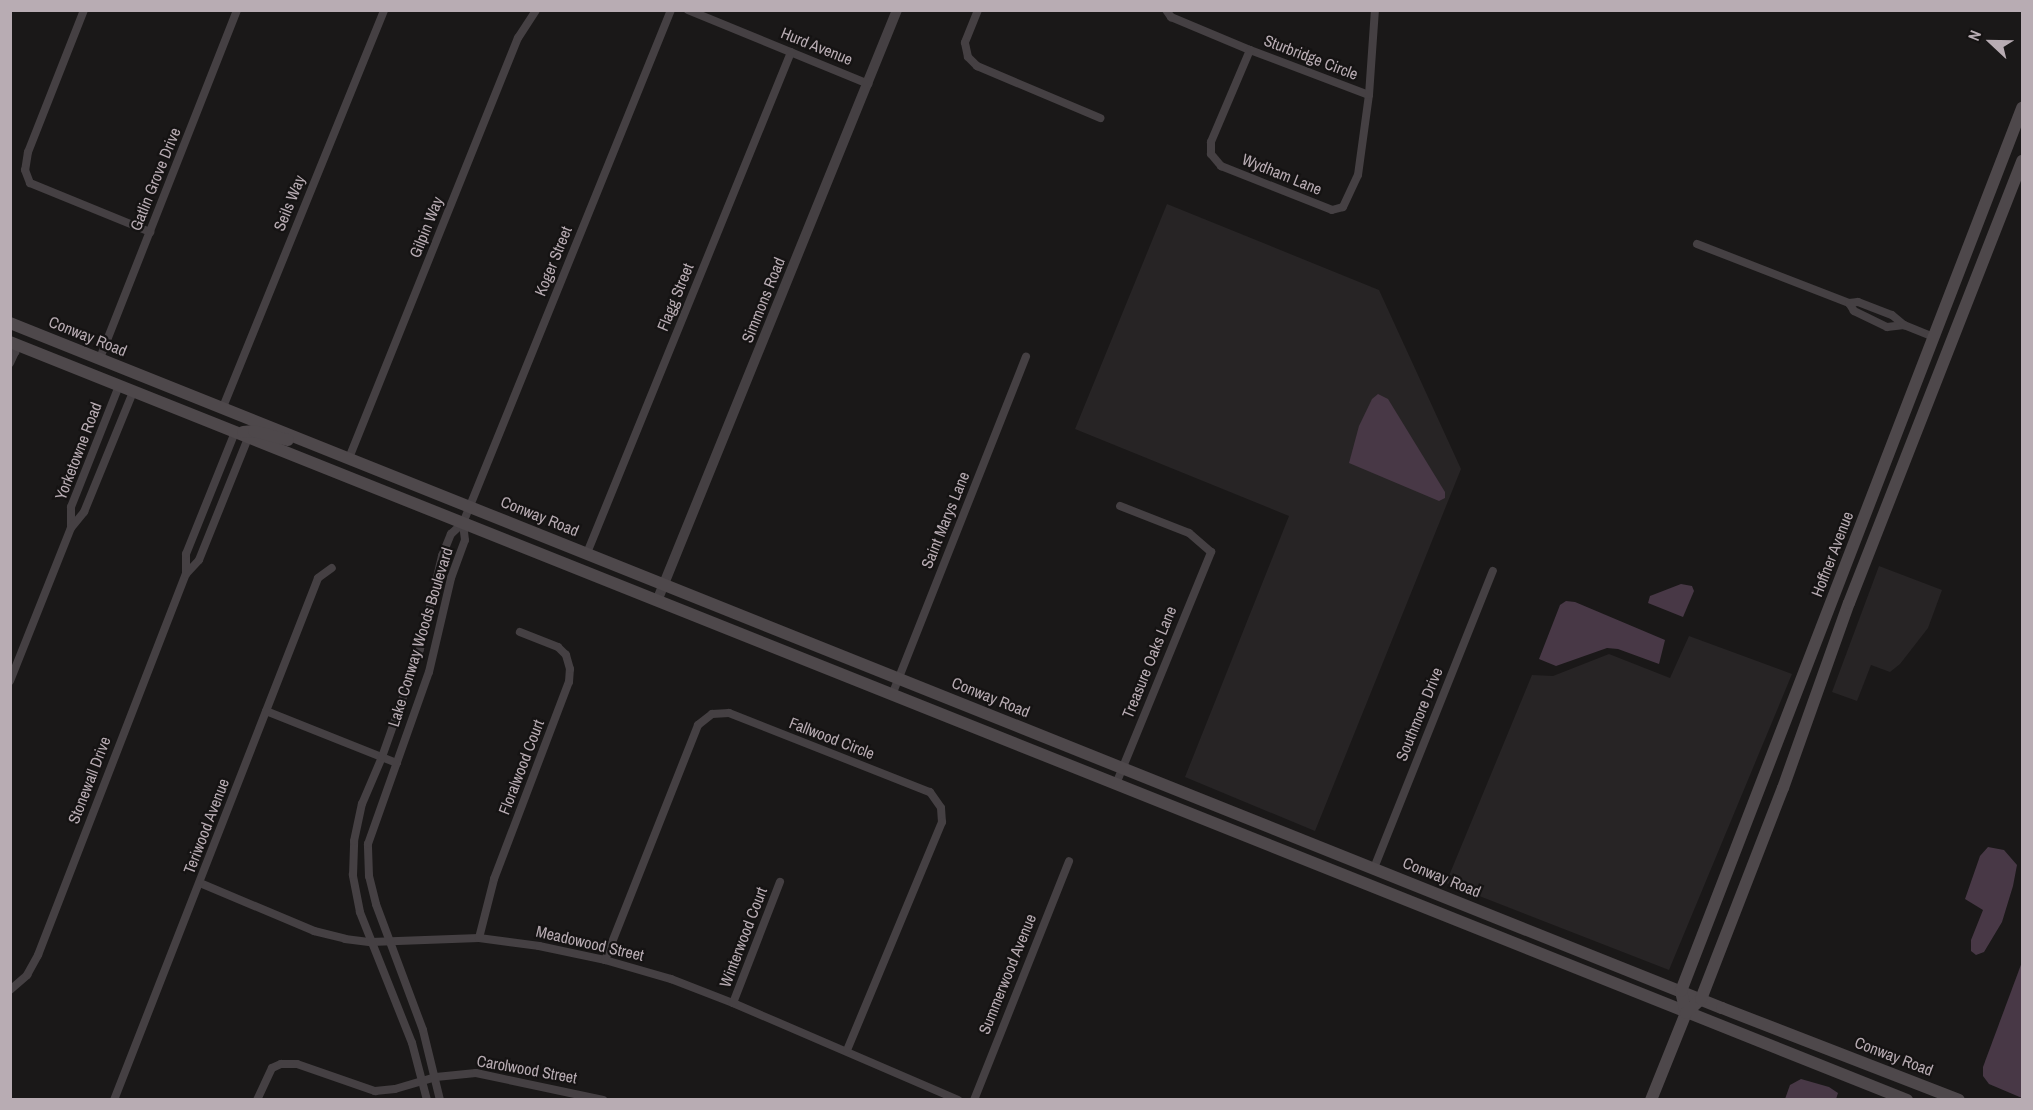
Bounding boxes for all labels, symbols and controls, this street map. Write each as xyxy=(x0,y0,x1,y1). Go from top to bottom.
north arrow xyxy=(1961,12,2021,72)
street label: Hurd Avenue xyxy=(778,23,856,69)
text: N xyxy=(1962,27,1986,44)
street label: Sturbridge Circle xyxy=(1261,30,1361,84)
street label: Gatlin Grove Drive xyxy=(126,125,184,233)
street label: Wydham Lane xyxy=(1239,149,1325,199)
street label: Seils Way xyxy=(269,172,309,234)
street label: Gilpin Way xyxy=(405,194,447,260)
street label: Koger Street xyxy=(530,223,576,299)
street label: Simmons Road xyxy=(737,254,789,346)
street label: Flagg Street xyxy=(653,260,697,334)
street label: Conway Road xyxy=(46,312,130,360)
street label: Yorketowne Road xyxy=(51,399,105,503)
street label: Saint Marys Lane xyxy=(917,469,973,571)
street label: Conway Road xyxy=(498,492,582,540)
street label: Hoffner Avenue xyxy=(1807,508,1857,600)
street label: Lake Conway Woods Boulevard xyxy=(384,545,456,729)
street label: Treasure Oaks Lane xyxy=(1118,603,1180,721)
street label: Southmore Drive xyxy=(1392,664,1446,764)
street label: Conway Road xyxy=(949,673,1033,721)
street label: Fallwood Circle xyxy=(787,713,877,763)
street label: Floralwood Court xyxy=(494,717,548,817)
street label: Stonewall Drive xyxy=(64,734,114,826)
street label: Teriwood Avenue xyxy=(179,775,233,877)
street label: Conway Road xyxy=(1400,853,1484,901)
street label: Winterwood Court xyxy=(715,884,771,990)
street label: Summerwood Avenue xyxy=(974,911,1040,1037)
street label: Meadowood Street xyxy=(534,921,646,965)
street label: Conway Road xyxy=(1852,1032,1936,1080)
street label: Carolwood Street xyxy=(475,1051,579,1087)

